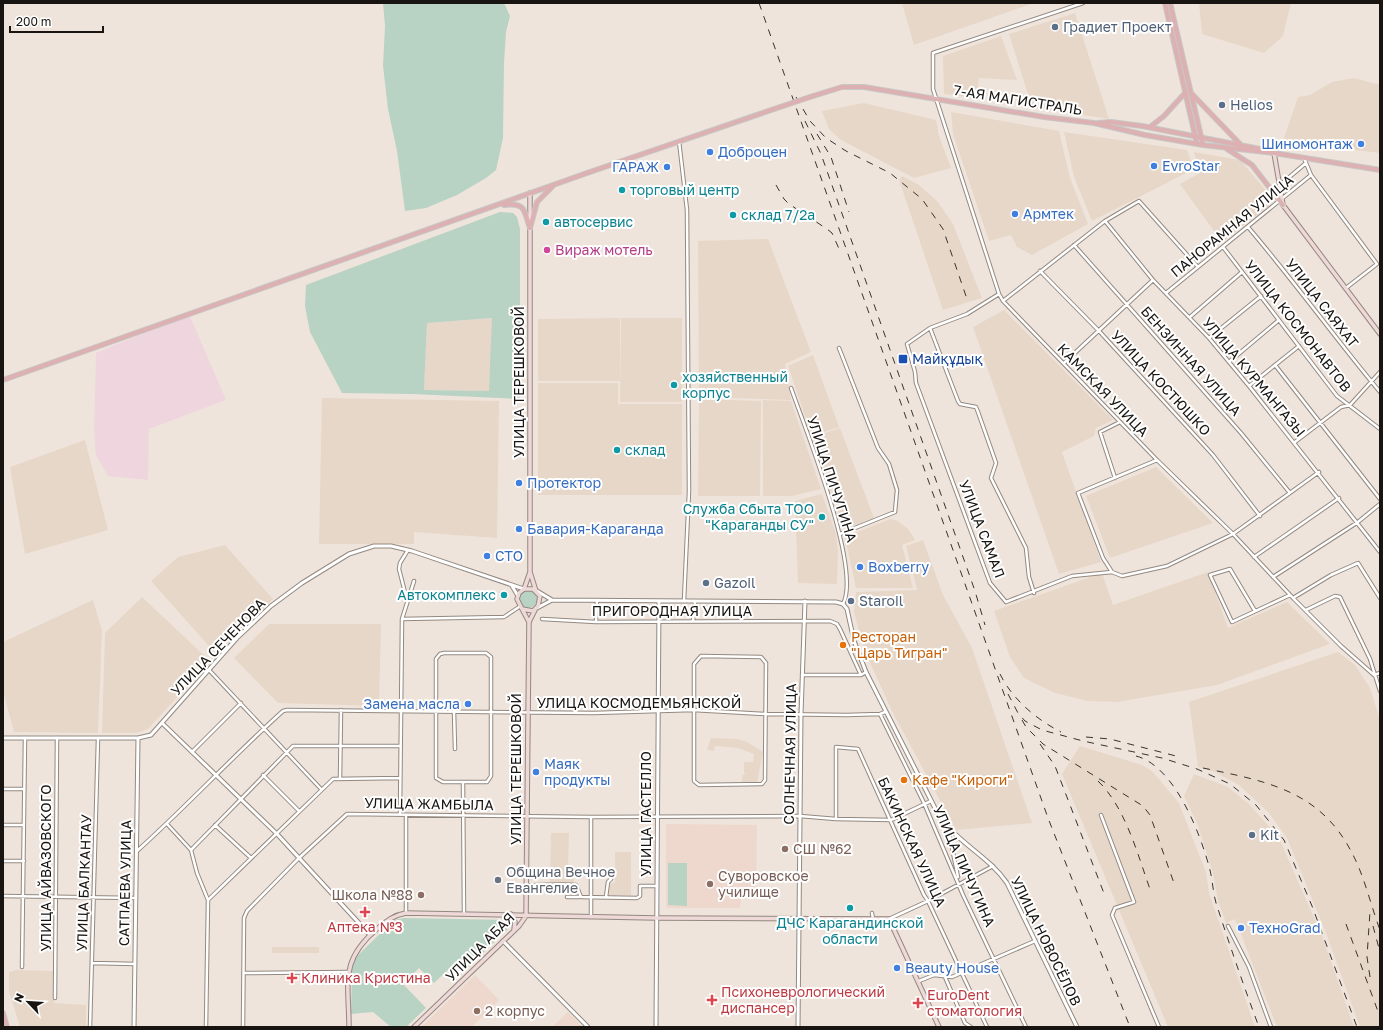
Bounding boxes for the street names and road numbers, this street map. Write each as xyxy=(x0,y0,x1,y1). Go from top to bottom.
street label: 7-АЯ МАГИСТРАЛЬ xyxy=(953,81,1084,118)
street label: ПАНОРАМНАЯ УЛИЦА xyxy=(1167,170,1297,280)
street label: УЛИЦА САЯХАТ xyxy=(1282,255,1362,351)
street label: УЛИЦА КОСМОНАВТОВ xyxy=(1242,256,1355,395)
street label: БЕНЗИННАЯ УЛИЦА xyxy=(1138,302,1245,419)
street label: УЛИЦА ТЕРЕШКОВОЙ xyxy=(510,306,527,458)
street label: УЛИЦА КУРМАНГАЗЫ xyxy=(1199,313,1309,440)
street label: УЛИЦА КОСТЮШКО xyxy=(1108,326,1215,439)
street label: КАМСКАЯ УЛИЦА xyxy=(1054,339,1153,440)
street label: УЛИЦА ПИЧУГИНА xyxy=(804,414,861,545)
street label: УЛИЦА САМАЛ xyxy=(956,477,1009,580)
street label: УЛИЦА СЕЧЕНОВА xyxy=(167,594,269,699)
street label: ПРИГОРОДНАЯ УЛИЦА xyxy=(592,602,753,619)
street label: СОЛНЕЧНАЯ УЛИЦА xyxy=(780,683,799,825)
street label: УЛИЦА ТЕРЕШКОВОЙ xyxy=(507,693,524,845)
street label: УЛИЦА КОСМОДЕМЬЯНСКОЙ xyxy=(537,694,741,711)
street label: УЛИЦА ГАСТЕЛЛО xyxy=(637,751,654,877)
street label: БАКИНСКАЯ УЛИЦА xyxy=(875,774,950,910)
street label: УЛИЦА АЙВАЗОВСКОГО xyxy=(37,784,54,952)
street label: УЛИЦА ЖАМБЫЛА xyxy=(364,794,495,813)
street label: УЛИЦА ПИЧУГИНА xyxy=(930,802,999,930)
street label: УЛИЦА БАЛКАНТАУ xyxy=(73,813,94,952)
street label: САТПАЕВА УЛИЦА xyxy=(115,819,134,946)
street label: УЛИЦА НОВОСЁЛОВ xyxy=(1008,873,1085,1008)
street label: УЛИЦА АБАЯ xyxy=(442,909,518,985)

